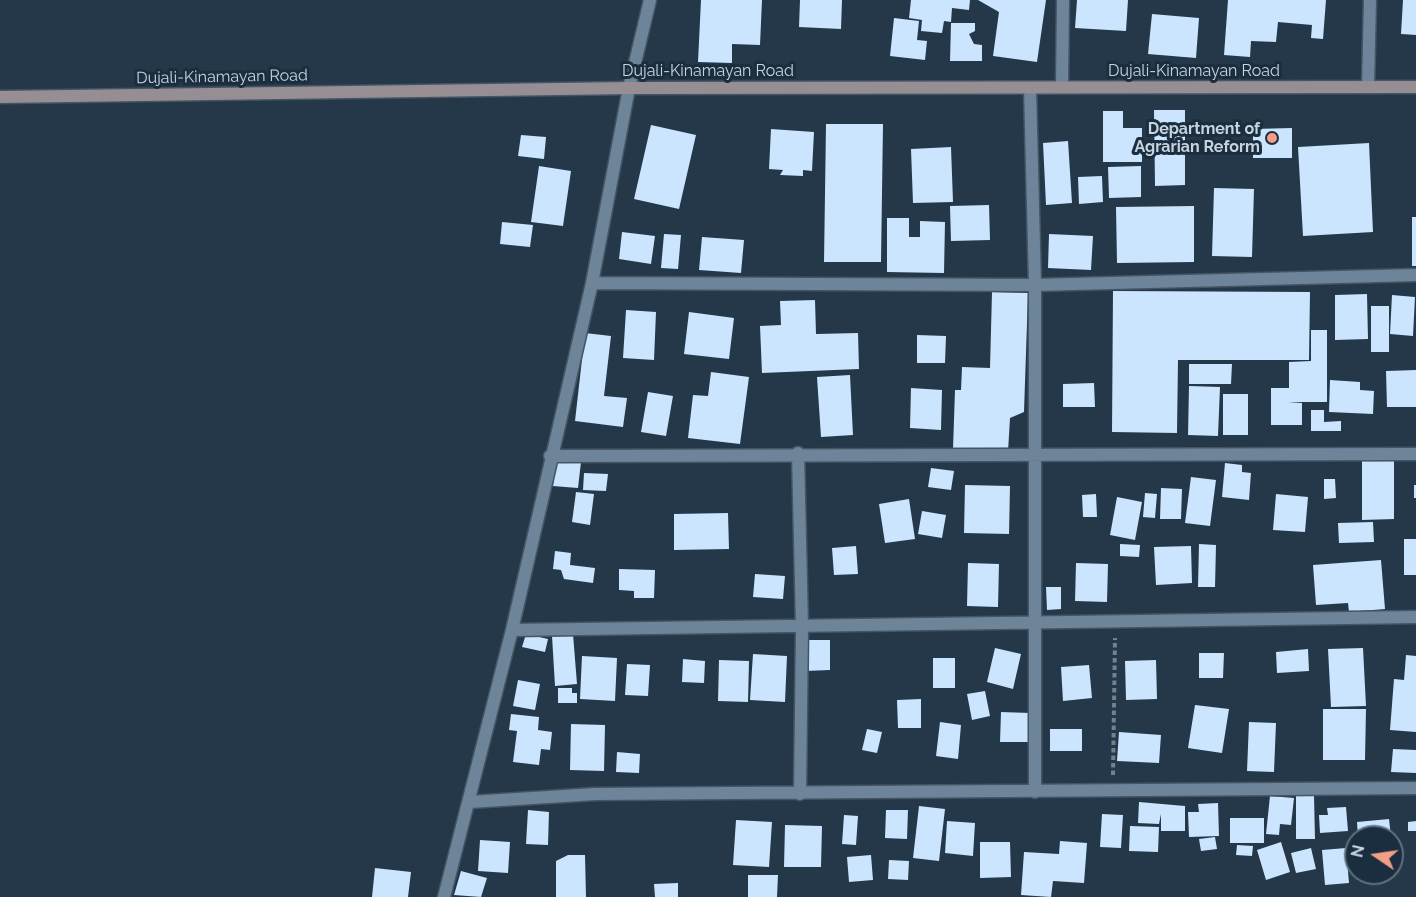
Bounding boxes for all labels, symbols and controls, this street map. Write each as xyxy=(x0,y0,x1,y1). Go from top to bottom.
street label: Dujali-Kinamayan Road xyxy=(622,61,794,81)
street label: Dujali-Kinamayan Road xyxy=(1108,61,1280,81)
street label: Dujali-Kinamayan Road xyxy=(136,66,308,88)
place label: Department of Agrarian Reform xyxy=(1135,119,1260,157)
marker: Department of Agrarian Reform xyxy=(1265,131,1279,145)
north arrow xyxy=(1344,825,1404,885)
text: N xyxy=(1347,843,1369,859)

